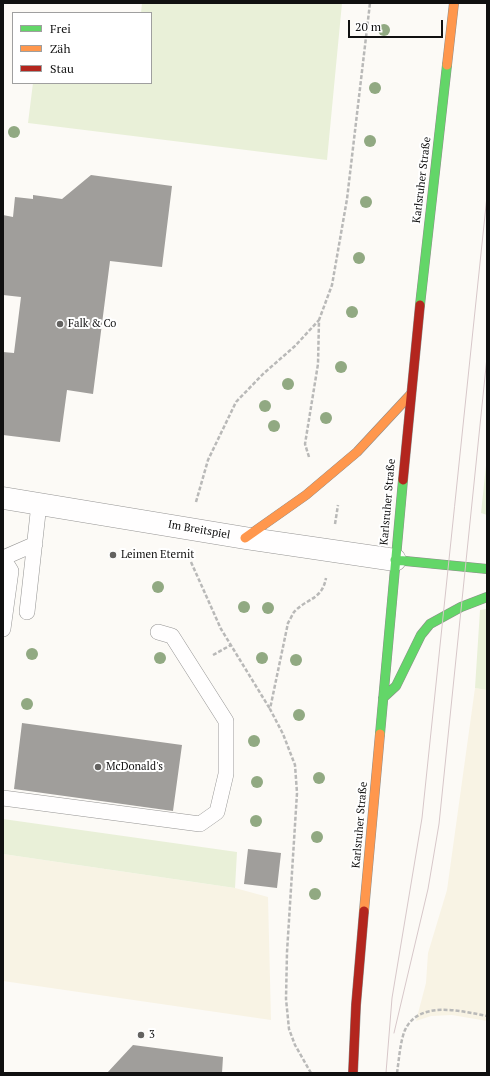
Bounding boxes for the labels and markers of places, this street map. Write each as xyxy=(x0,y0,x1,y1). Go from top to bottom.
place label: Falk & Co xyxy=(68,317,116,331)
marker: Falk & Co xyxy=(55,319,65,329)
place label: Leimen Eternit xyxy=(121,548,194,562)
marker: Leimen Eternit xyxy=(108,550,118,560)
place label: McDonald's xyxy=(106,760,163,774)
marker: McDonald's xyxy=(93,762,103,772)
place label: 3 xyxy=(149,1028,155,1042)
marker: 3 xyxy=(136,1030,146,1040)

